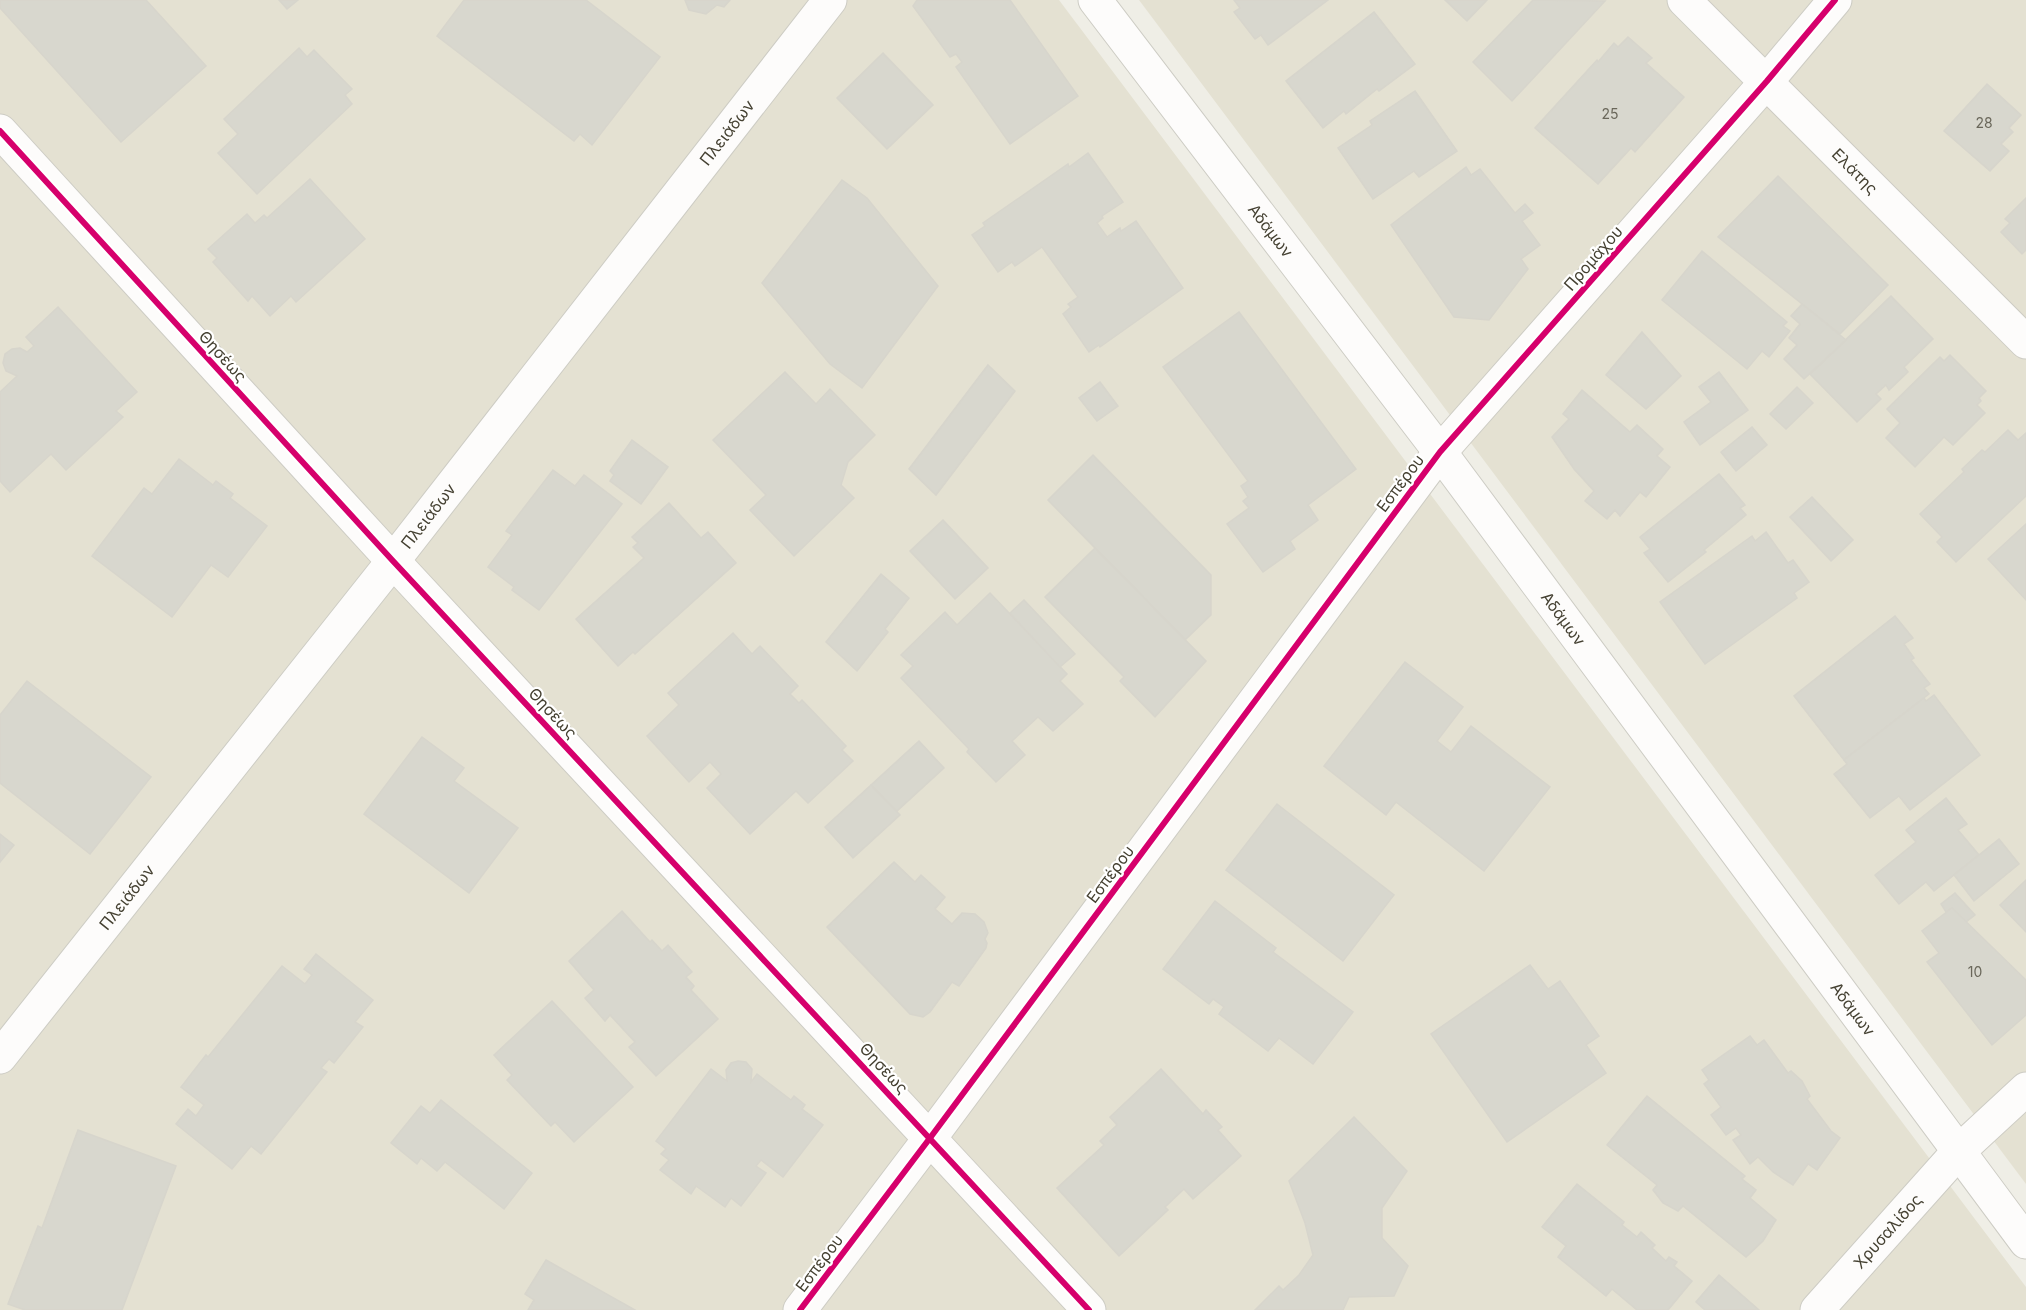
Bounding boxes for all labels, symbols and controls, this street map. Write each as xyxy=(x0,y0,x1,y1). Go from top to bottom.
street label: Πλειάδων xyxy=(695,96,758,169)
house number: 25 xyxy=(1601,105,1619,122)
house number: 28 xyxy=(1975,114,1993,131)
street label: Ελάτης xyxy=(1828,144,1882,198)
street label: Αδάμων xyxy=(1244,200,1298,261)
street label: Προμάχου xyxy=(1559,221,1627,295)
street label: Θησέως xyxy=(195,326,251,386)
street label: Εσπέρου xyxy=(1372,450,1428,516)
street label: Πλειάδων xyxy=(396,479,460,553)
street label: Αδάμων xyxy=(1537,588,1590,649)
street label: Θησέως xyxy=(524,683,582,743)
street label: Εσπέρου xyxy=(1082,841,1138,907)
street label: Πλειάδων xyxy=(95,861,159,934)
house number: 10 xyxy=(1968,963,1982,980)
street label: Αδάμων xyxy=(1827,978,1880,1040)
street label: Θησέως xyxy=(855,1038,913,1098)
street label: Χρυσαλίδος xyxy=(1849,1190,1926,1272)
street label: Εσπέρου xyxy=(791,1230,847,1296)

